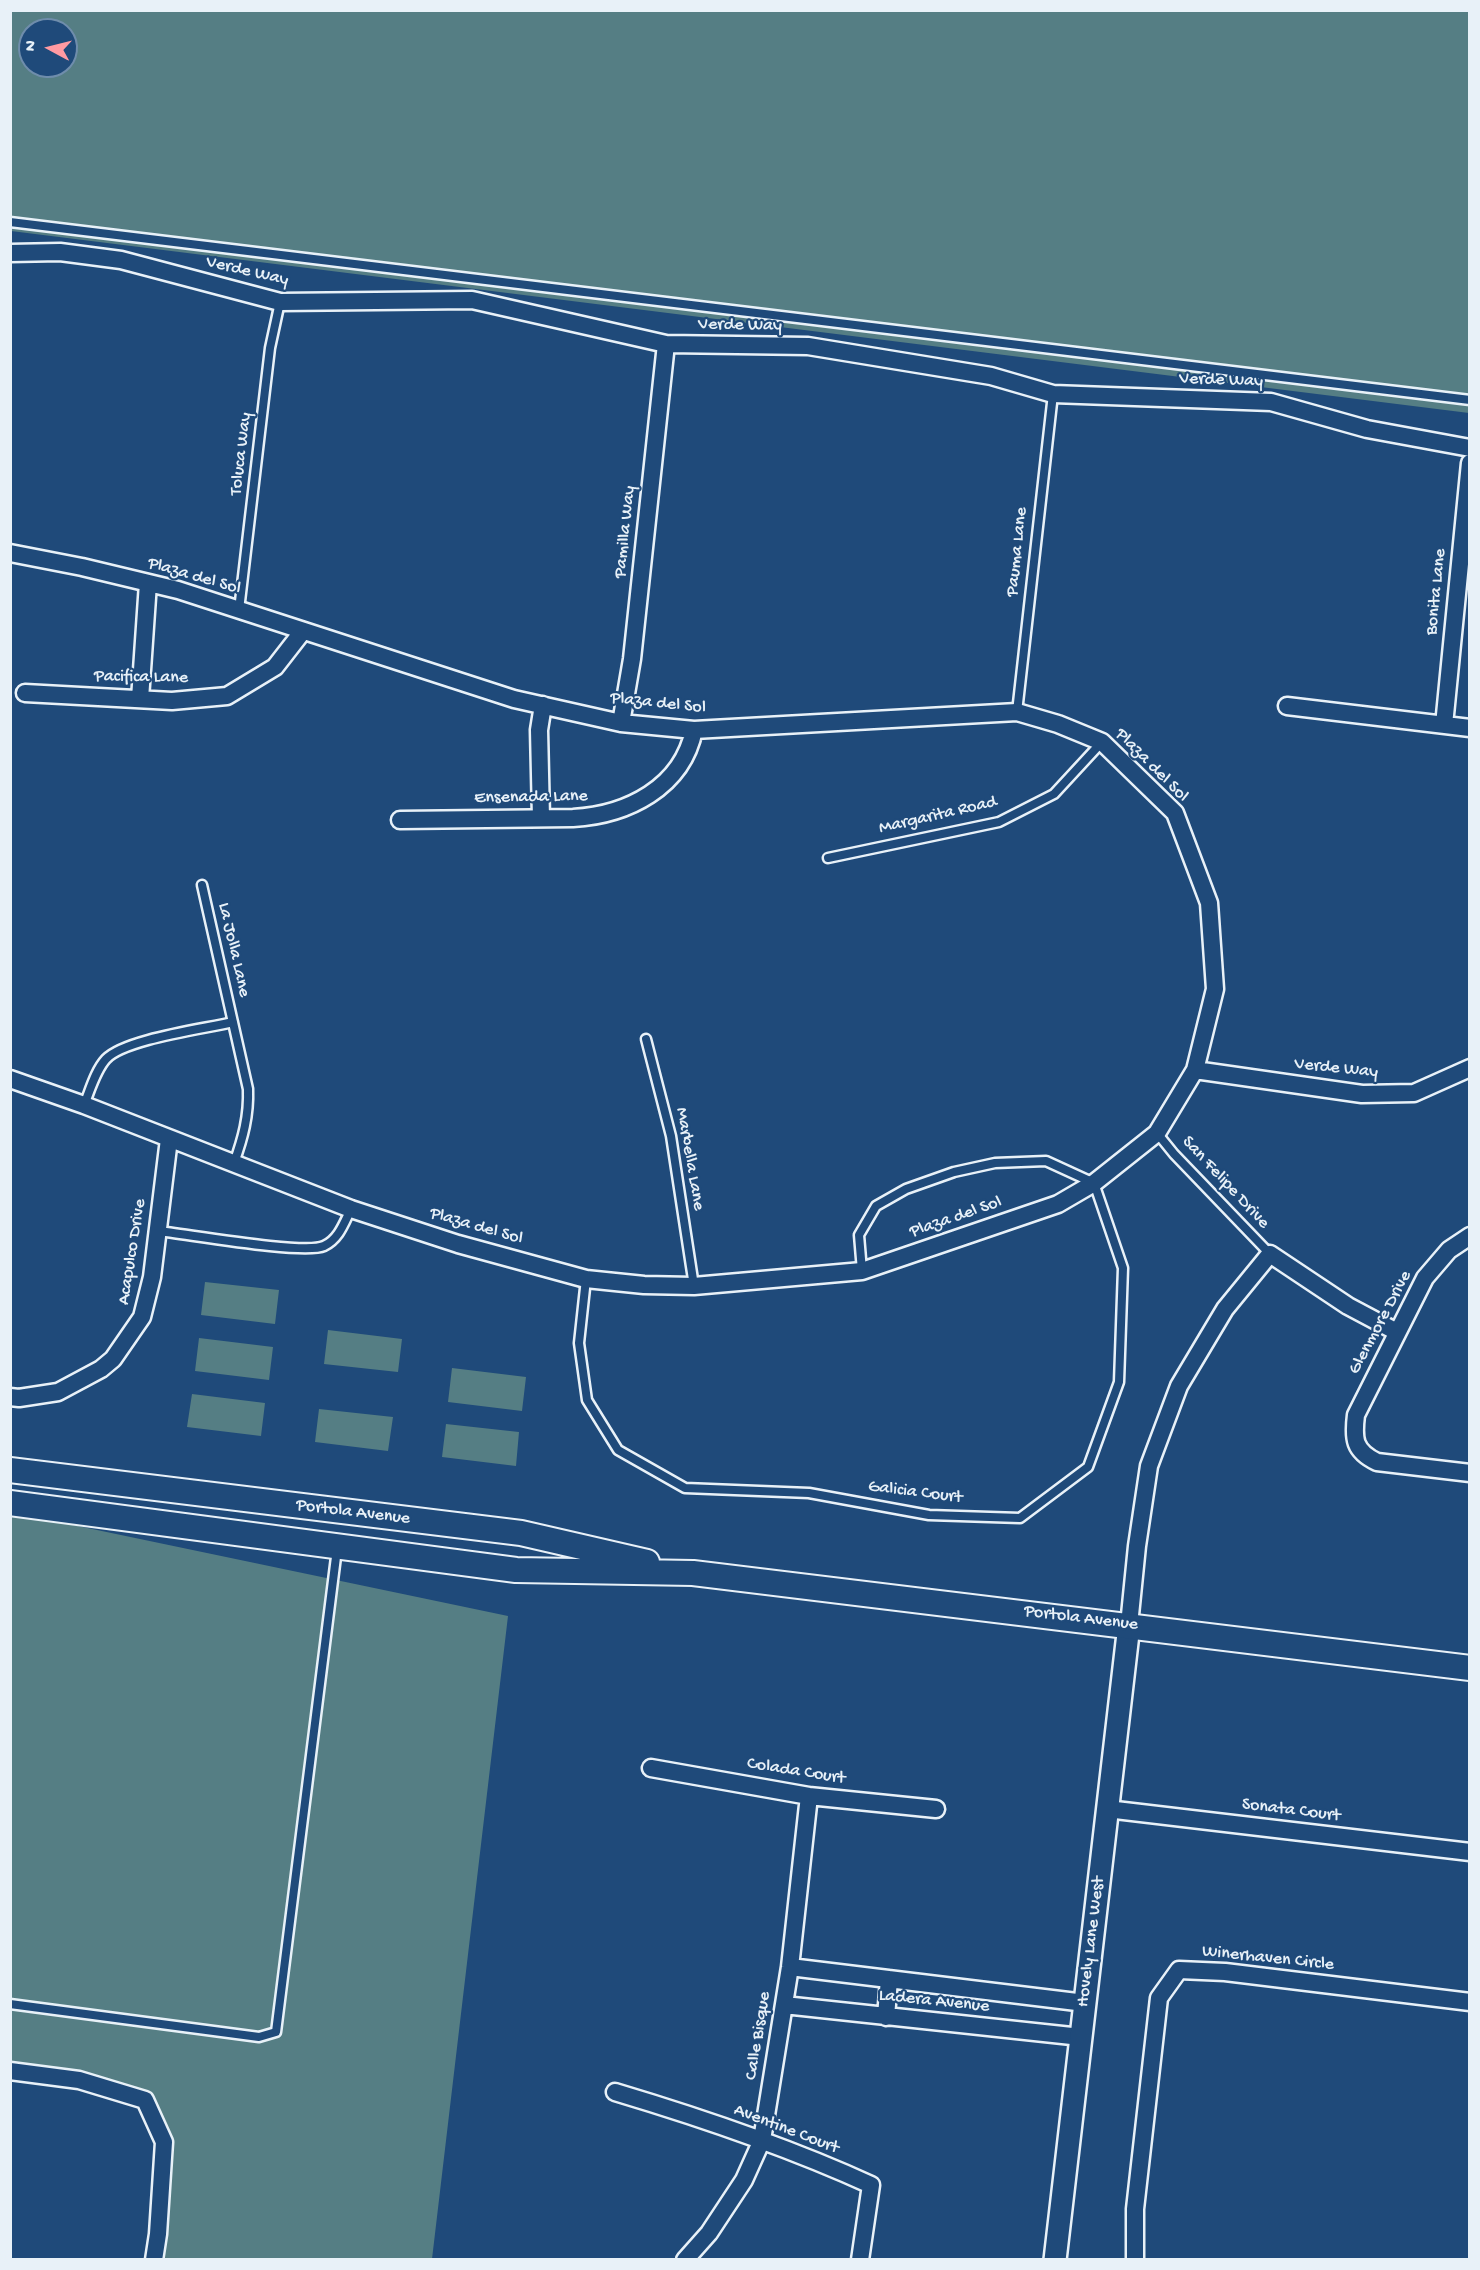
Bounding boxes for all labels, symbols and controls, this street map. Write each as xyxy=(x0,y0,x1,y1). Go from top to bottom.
north arrow xyxy=(18,18,78,78)
text: N xyxy=(22,40,42,52)
street label: Verde Way xyxy=(204,252,290,292)
street label: Verde Way xyxy=(698,314,782,338)
street label: Verde Way xyxy=(1179,369,1263,393)
street label: Toluca Way xyxy=(226,411,258,497)
street label: Pamilla Way xyxy=(610,485,642,579)
street label: Pauma Lane xyxy=(1003,506,1033,598)
street label: Bonita Lane xyxy=(1422,548,1452,636)
street label: Plaza del Sol xyxy=(145,553,243,601)
street label: Pacifica Lane xyxy=(94,666,188,690)
street label: Plaza del Sol xyxy=(609,688,707,720)
street label: Plaza del Sol xyxy=(1109,724,1193,808)
street label: Ensenada Lane xyxy=(474,786,588,810)
street label: Margarita Road xyxy=(877,792,999,840)
street label: La Jolla Lane xyxy=(212,901,254,999)
street label: Verde Way xyxy=(1293,1054,1379,1084)
street label: Marbella Lane xyxy=(669,1106,709,1212)
street label: San Felipe Drive xyxy=(1176,1132,1274,1234)
street label: Plaza del Sol xyxy=(907,1192,1005,1244)
street label: Acapulco Drive xyxy=(114,1197,152,1307)
street label: Plaza del Sol xyxy=(427,1203,525,1251)
street label: Glenmore Drive xyxy=(1345,1267,1417,1379)
street label: Galicia Court xyxy=(867,1477,963,1509)
street label: Portola Avenue xyxy=(295,1495,411,1531)
street label: Portola Avenue xyxy=(1023,1601,1139,1637)
street label: Colada Court xyxy=(745,1754,847,1790)
street label: Sonata Court xyxy=(1241,1794,1341,1828)
street label: Hovely Lane West xyxy=(1073,1876,1111,2008)
street label: Winerhaven Circle xyxy=(1201,1941,1335,1977)
street label: Ladera Avenue xyxy=(878,1985,990,2019)
street label: Calle Bisque xyxy=(741,1990,777,2082)
street label: Aventine Court xyxy=(730,2100,842,2160)

